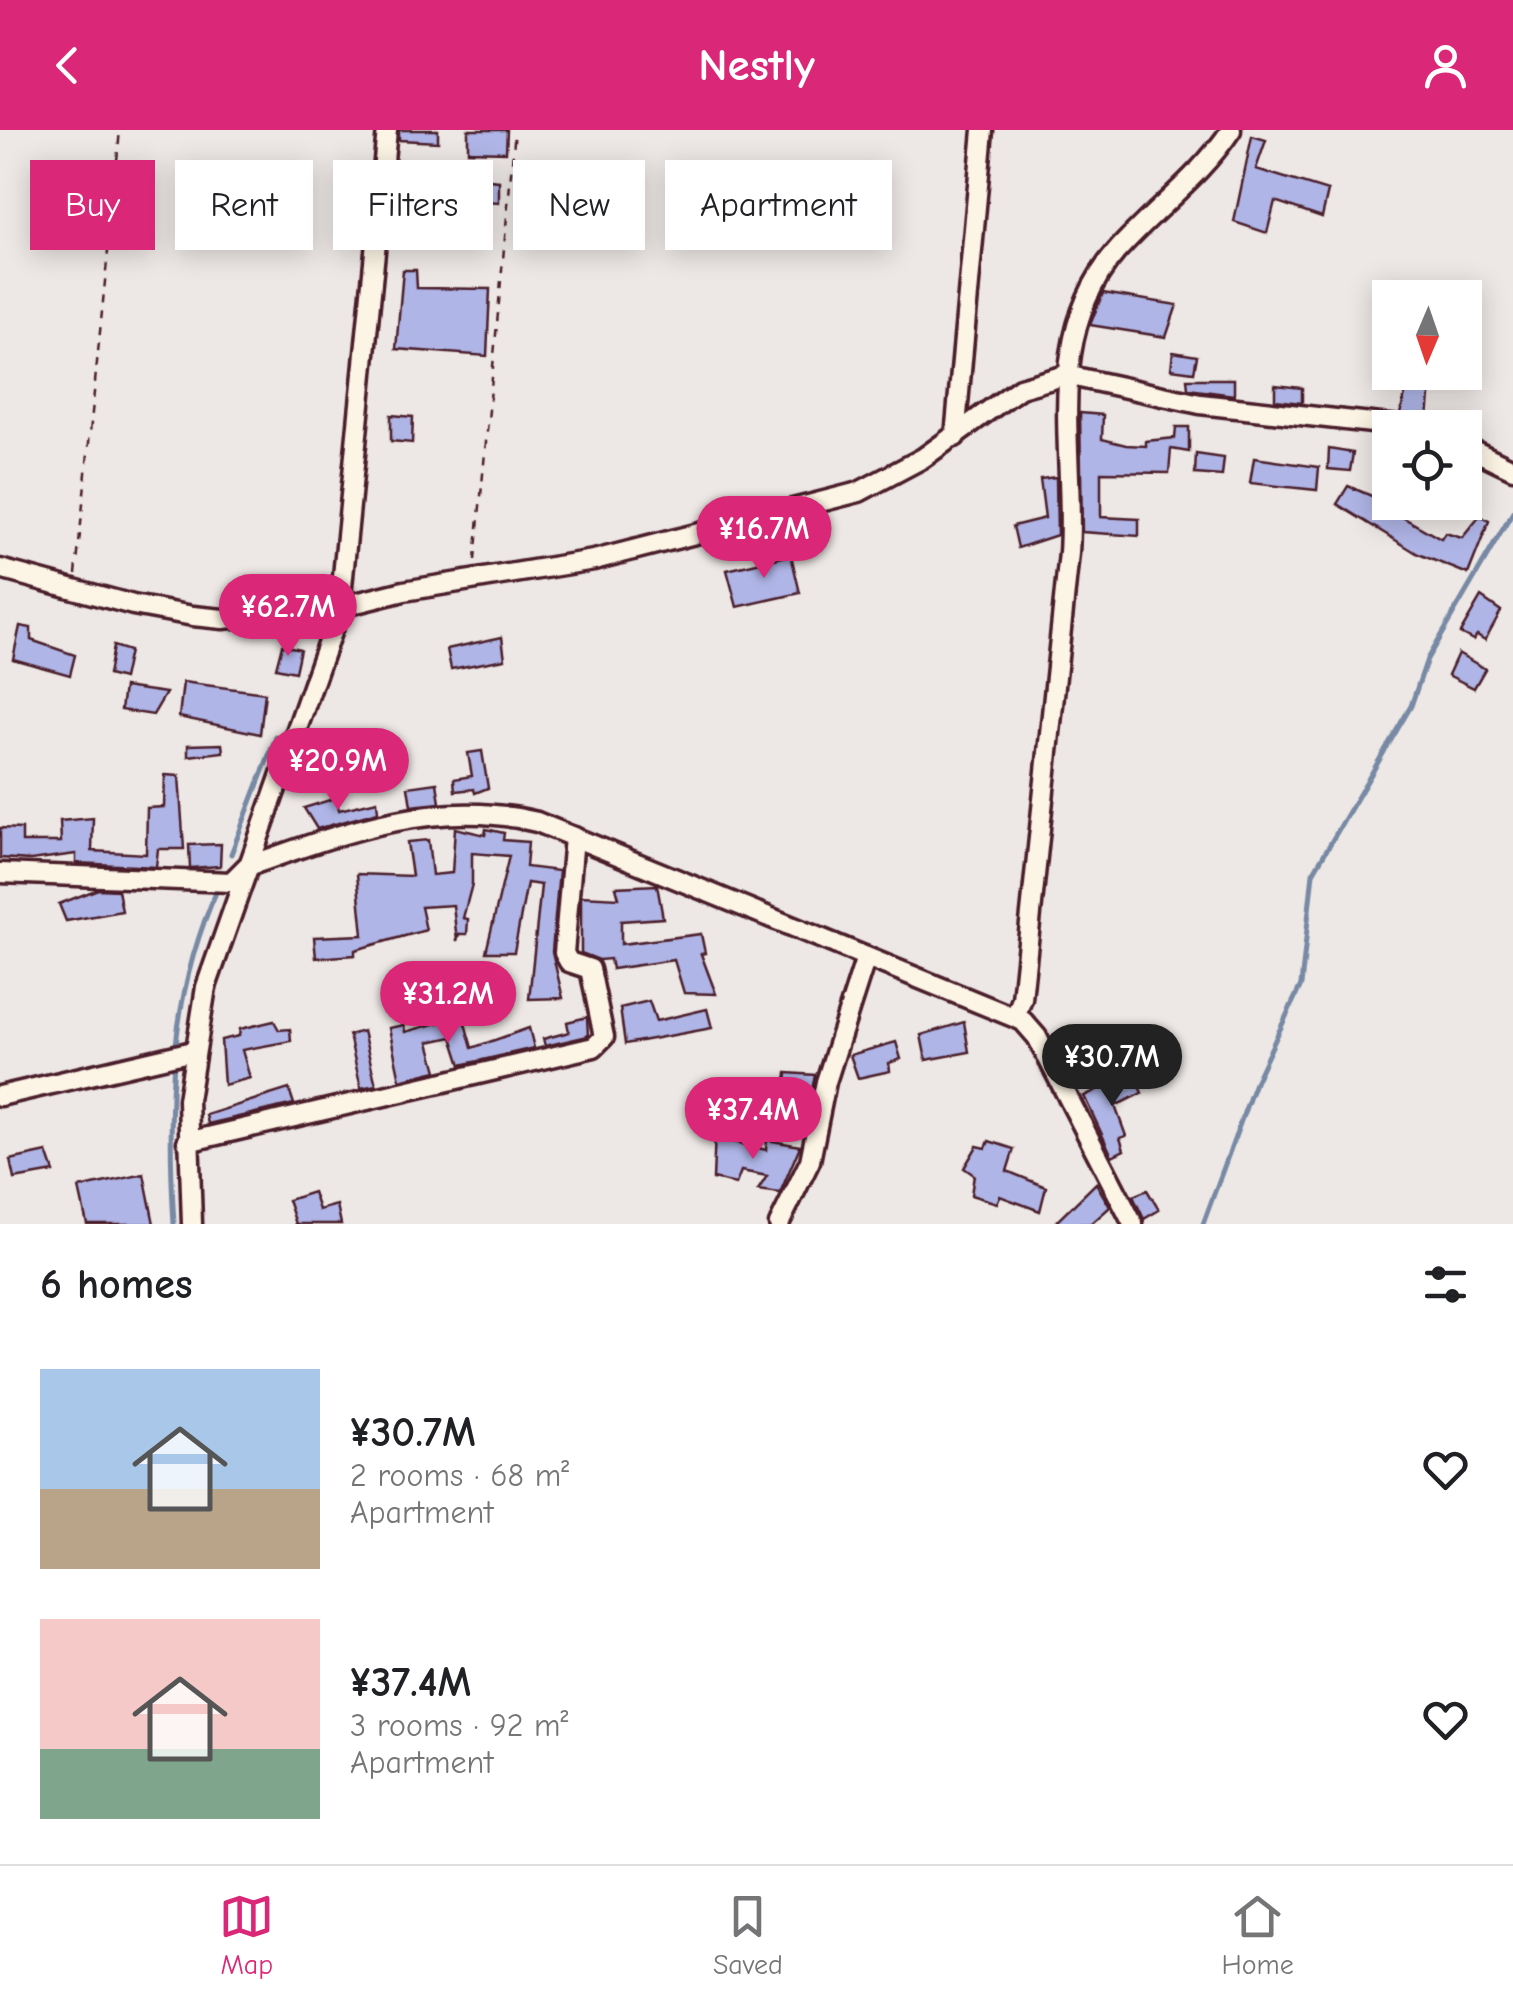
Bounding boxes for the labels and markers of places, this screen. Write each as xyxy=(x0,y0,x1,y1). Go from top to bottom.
pin: ¥16.7M xyxy=(683,496,845,581)
pin: ¥62.7M xyxy=(207,574,369,659)
pin: ¥20.9M xyxy=(257,728,419,813)
pin: ¥31.2M xyxy=(367,961,529,1046)
pin: ¥30.7M xyxy=(1031,1024,1193,1109)
pin: ¥37.4M xyxy=(672,1077,834,1162)

